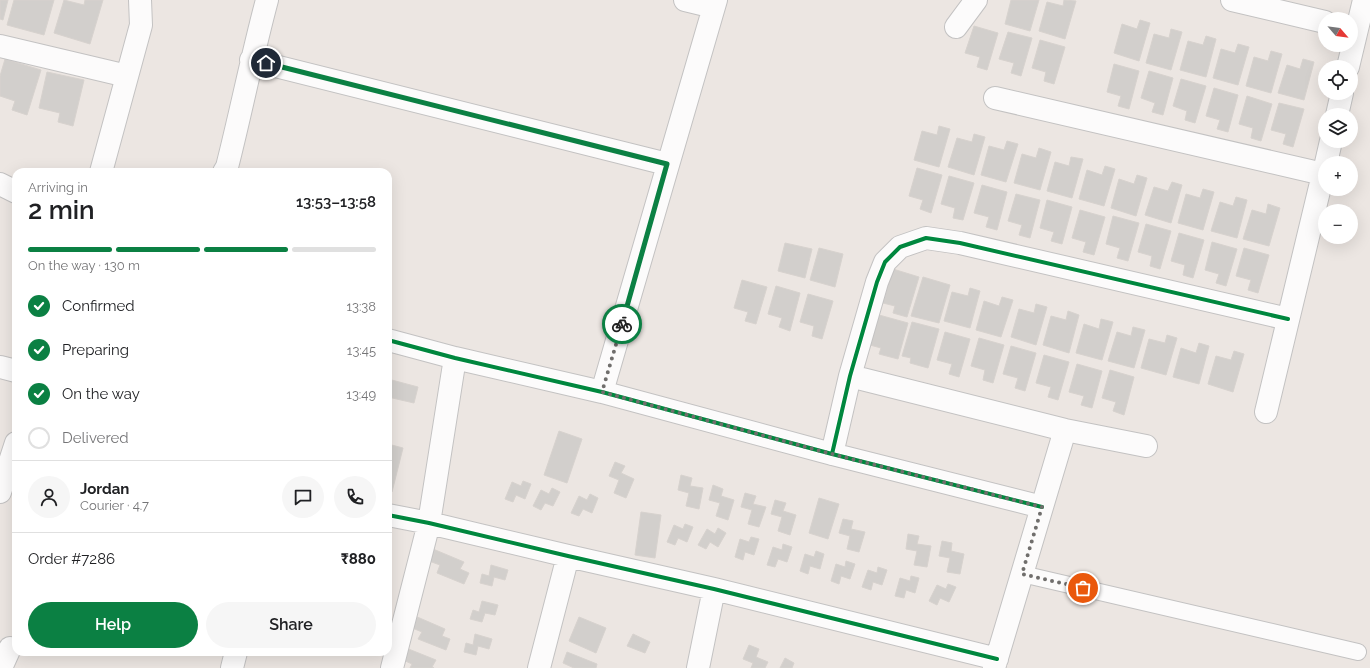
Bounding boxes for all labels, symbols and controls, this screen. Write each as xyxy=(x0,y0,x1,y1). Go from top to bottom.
north arrow xyxy=(1318,12,1358,52)
map controls xyxy=(1318,12,1358,244)
pin xyxy=(249,46,283,80)
icon: home xyxy=(255,52,277,74)
button: locate xyxy=(1318,60,1358,100)
button: layers xyxy=(1318,108,1358,148)
button: + xyxy=(1318,156,1358,196)
text: Arriving in xyxy=(28,180,88,195)
text: 13:53–13:58 xyxy=(296,193,376,211)
text: 2 min xyxy=(28,195,95,225)
button: − xyxy=(1318,204,1358,244)
text: On the way · 130 m xyxy=(28,258,140,273)
icon: check xyxy=(28,295,50,317)
text: Confirmed xyxy=(62,297,135,315)
text: 13:38 xyxy=(346,299,376,314)
courier xyxy=(602,304,642,344)
icon: bike xyxy=(611,313,633,335)
icon: check xyxy=(28,339,50,361)
text: Preparing xyxy=(62,341,129,359)
text: 13:45 xyxy=(347,343,376,358)
icon: check xyxy=(28,383,50,405)
text: On the way xyxy=(62,385,140,403)
text: 13:49 xyxy=(346,387,376,402)
text: Delivered xyxy=(62,429,129,447)
button: person xyxy=(28,476,70,518)
button: chat xyxy=(282,476,324,518)
button: phone xyxy=(334,476,376,518)
text: Jordan xyxy=(80,480,129,498)
text: Courier · 4.7 xyxy=(80,498,149,513)
text: Order #7286 xyxy=(28,550,115,568)
text: ₹880 xyxy=(341,550,376,568)
pin xyxy=(1066,571,1100,605)
icon: bag xyxy=(1072,577,1094,599)
button: Help xyxy=(28,602,198,648)
button: Share xyxy=(206,602,376,648)

